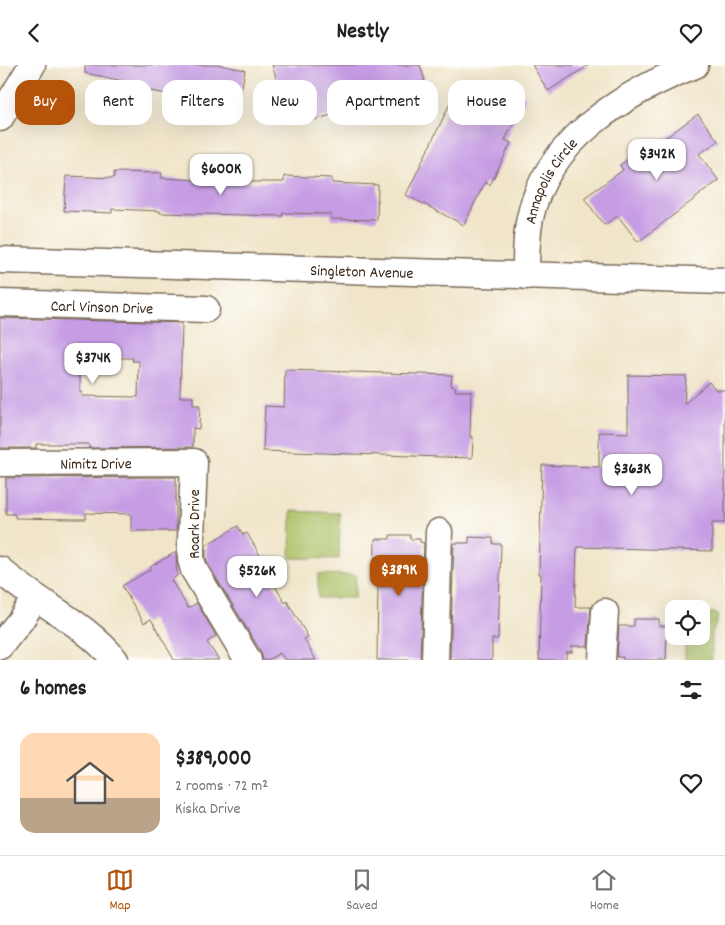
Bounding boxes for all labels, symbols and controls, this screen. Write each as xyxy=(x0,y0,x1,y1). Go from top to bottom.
text: Nestly xyxy=(336,17,389,48)
icon: back xyxy=(20,19,48,47)
icon: heart xyxy=(677,19,705,47)
chip: Buy xyxy=(15,80,75,125)
chip: Rent xyxy=(85,80,152,125)
chip: Filters xyxy=(162,80,243,125)
chip: New xyxy=(253,80,317,125)
chip: Apartment xyxy=(327,80,438,125)
chip: House xyxy=(448,80,525,125)
street label: Annapolis Circle xyxy=(520,133,584,226)
pin: $342K xyxy=(622,139,692,181)
text: $342K xyxy=(639,143,675,166)
pin: $600K xyxy=(186,153,256,196)
text: $600K xyxy=(201,158,241,181)
street label: Singleton Avenue xyxy=(310,260,414,286)
street label: Carl Vinson Drive xyxy=(50,295,154,321)
pin: $374K xyxy=(58,343,128,385)
text: $374K xyxy=(75,347,111,370)
street label: Nimitz Drive xyxy=(60,453,132,477)
pin: $363K xyxy=(597,453,667,496)
text: $363K xyxy=(613,458,651,481)
street label: Roark Drive xyxy=(184,489,207,559)
pin: $526K xyxy=(222,555,292,598)
pin: $389K xyxy=(364,555,434,597)
text: $389K xyxy=(381,559,417,582)
text: $526K xyxy=(238,560,276,583)
map controls xyxy=(665,600,710,645)
button: locate xyxy=(665,600,710,645)
text: 6 homes xyxy=(20,675,87,705)
icon: filters xyxy=(677,676,705,704)
text: $389,000 xyxy=(175,745,251,775)
icon: home xyxy=(60,753,120,813)
icon: heart xyxy=(677,769,705,797)
text: 2 rooms · 72 m² xyxy=(175,775,268,798)
text: Kiska Drive xyxy=(175,798,241,821)
tab: Map xyxy=(106,866,134,916)
tab: Saved xyxy=(346,866,378,916)
tab: Home xyxy=(590,866,619,916)

